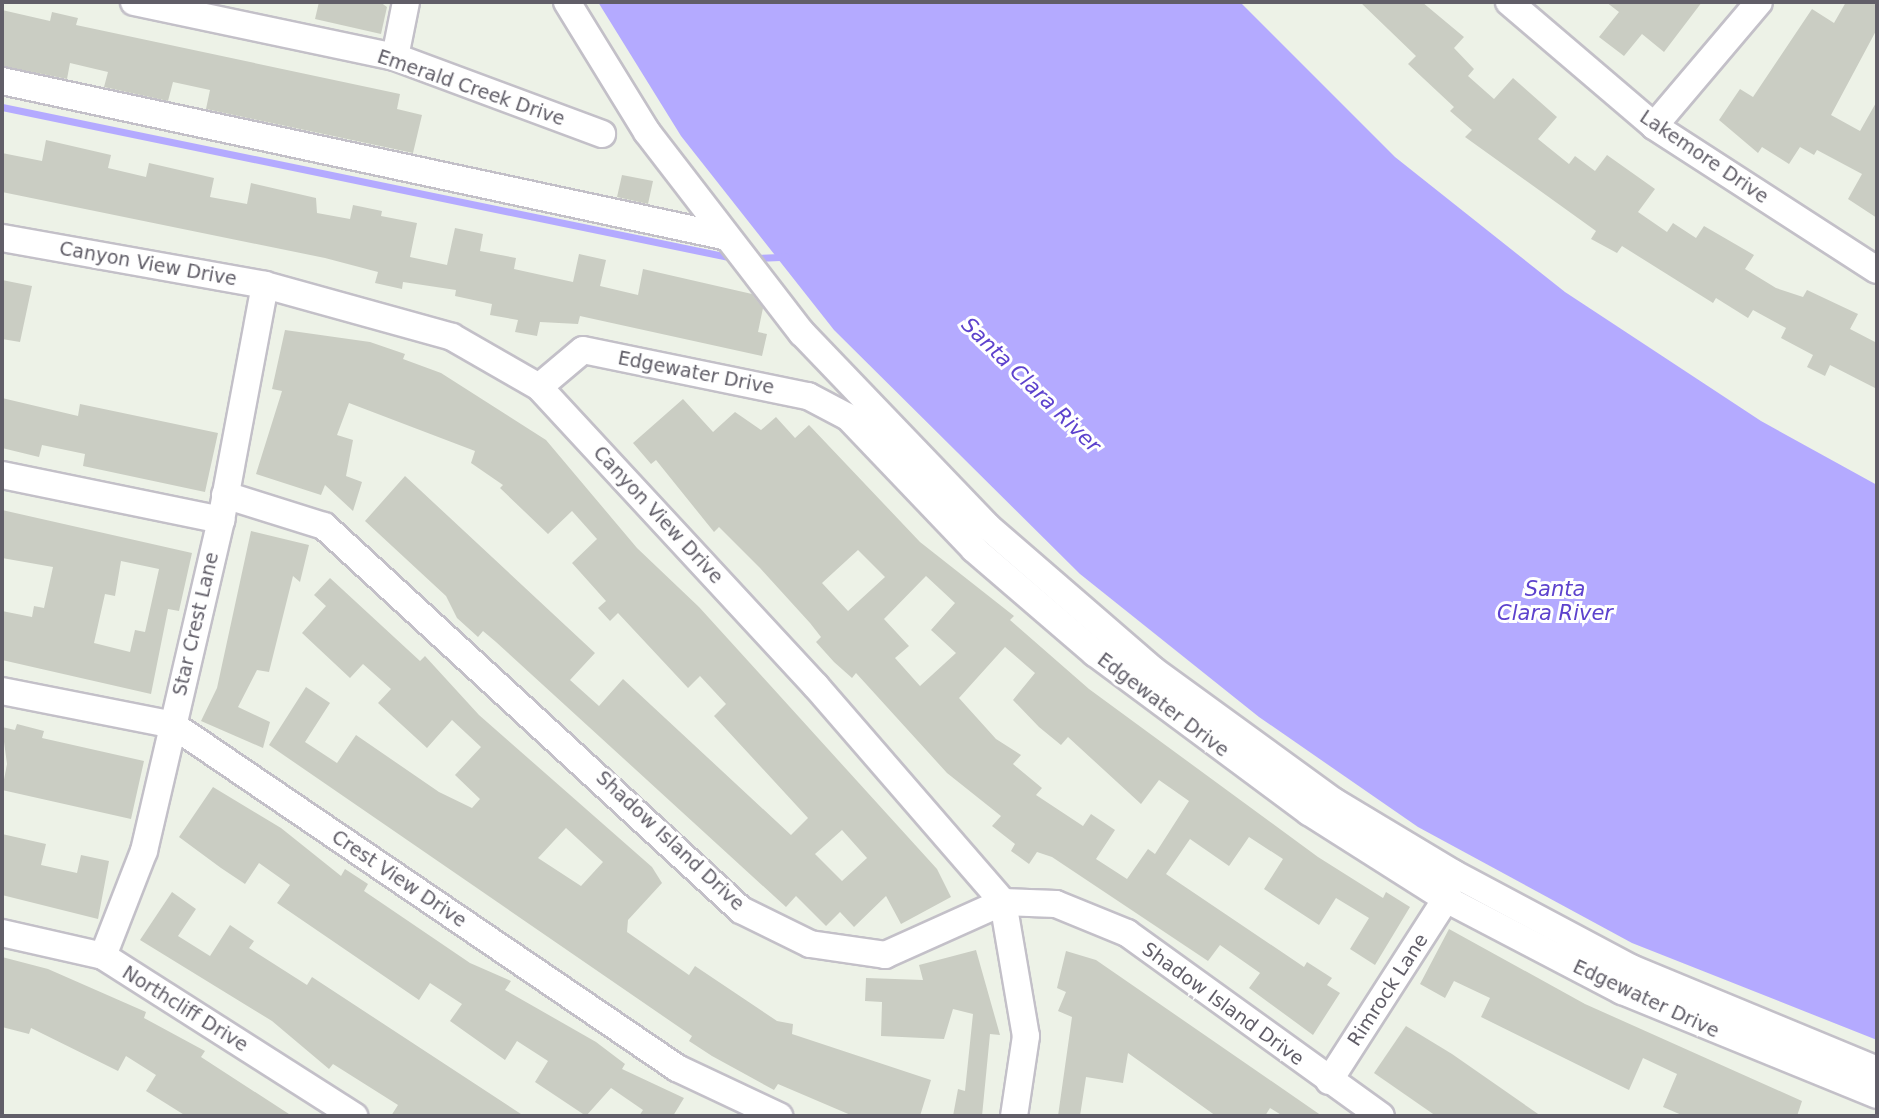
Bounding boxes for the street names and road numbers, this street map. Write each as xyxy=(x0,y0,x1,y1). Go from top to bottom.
street label: Emerald Creek Drive xyxy=(374,45,568,131)
street label: Lakemore Drive xyxy=(1635,106,1773,208)
street label: Canyon View Drive xyxy=(58,237,238,291)
street label: Edgewater Drive xyxy=(616,347,776,399)
street label: Canyon View Drive xyxy=(588,442,728,588)
street label: Star Crest Lane xyxy=(168,550,224,698)
street label: Edgewater Drive xyxy=(1093,648,1233,762)
street label: Shadow Island Drive xyxy=(591,766,749,916)
street label: Crest View Drive xyxy=(327,826,471,932)
street label: Rimrock Lane xyxy=(1343,930,1433,1050)
street label: Shadow Island Drive xyxy=(1138,938,1308,1070)
street label: Edgewater Drive xyxy=(1569,955,1723,1043)
street label: Northcliff Drive xyxy=(118,961,252,1057)

